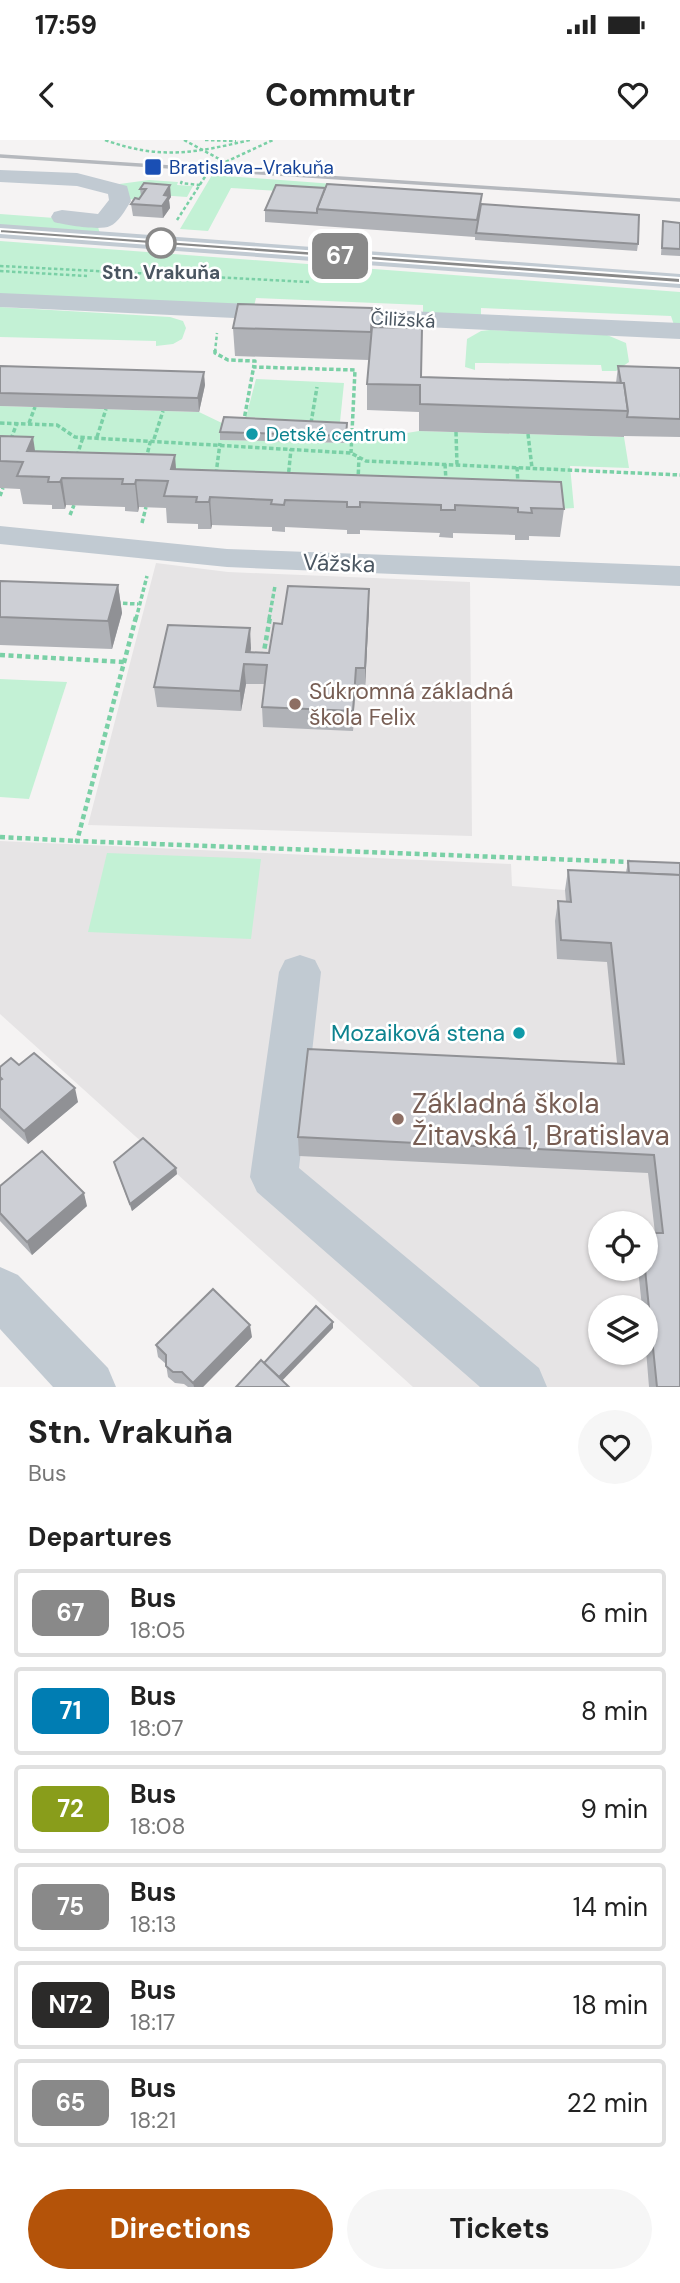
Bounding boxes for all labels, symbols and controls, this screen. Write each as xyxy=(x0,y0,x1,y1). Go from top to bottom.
text: 17:59 xyxy=(35,8,97,42)
text: Commutr xyxy=(265,74,415,116)
icon: back xyxy=(28,76,66,114)
icon: heart xyxy=(614,76,652,114)
place label: Bratislava-Vrakuňa xyxy=(169,155,334,180)
marker: Bratislava-Vrakuňa xyxy=(143,157,163,177)
marker: Stn. Vrakuňa xyxy=(146,228,176,258)
line badge: 67 xyxy=(308,233,372,279)
text: 67 xyxy=(326,240,354,271)
place label: Stn. Vrakuňa xyxy=(102,260,220,285)
street label: Čiližská xyxy=(370,305,436,334)
place label: Detské centrum xyxy=(266,422,406,447)
marker: Detské centrum xyxy=(244,426,260,442)
street label: Vážska xyxy=(302,547,376,579)
place label: Súkromná základná škola Felix xyxy=(309,676,514,732)
marker: Súkromná základná škola Felix xyxy=(287,696,303,712)
place label: Mozaiková stena xyxy=(331,1018,505,1048)
marker: Mozaiková stena xyxy=(511,1025,527,1041)
place label: Základná škola Žitavská 1, Bratislava xyxy=(412,1085,670,1154)
marker: Základná škola Žitavská 1, Bratislava xyxy=(390,1111,406,1127)
map controls xyxy=(588,1211,658,1365)
button: locate xyxy=(588,1211,658,1281)
button: layers xyxy=(588,1295,658,1365)
text: Stn. Vrakuňa xyxy=(28,1410,233,1453)
button: heart xyxy=(578,1410,652,1484)
text: Bus xyxy=(28,1458,67,1488)
text: Departures xyxy=(28,1520,172,1554)
text: Bus xyxy=(130,1581,176,1615)
text: 6 min xyxy=(580,1596,648,1630)
text: 67 xyxy=(57,1597,84,1628)
text: 18:05 xyxy=(130,1615,186,1645)
text: Bus xyxy=(130,1679,176,1713)
text: 8 min xyxy=(581,1694,648,1728)
text: 71 xyxy=(59,1695,82,1726)
text: 18:07 xyxy=(130,1713,184,1743)
text: Bus xyxy=(130,1777,176,1811)
text: 9 min xyxy=(580,1792,648,1826)
text: 72 xyxy=(57,1793,84,1824)
text: 18:08 xyxy=(130,1811,186,1841)
text: Bus xyxy=(130,1875,176,1909)
text: 14 min xyxy=(573,1890,648,1924)
text: 75 xyxy=(57,1891,84,1922)
text: 18:13 xyxy=(130,1909,177,1939)
text: Bus xyxy=(130,1973,176,2007)
text: 18 min xyxy=(573,1988,648,2022)
text: N72 xyxy=(49,1989,92,2020)
text: 18:17 xyxy=(130,2007,175,2037)
text: Bus xyxy=(130,2071,176,2105)
text: 22 min xyxy=(567,2086,648,2120)
text: 65 xyxy=(56,2087,85,2118)
text: 18:21 xyxy=(130,2105,176,2135)
button: Directions xyxy=(28,2189,333,2269)
button: Tickets xyxy=(347,2189,652,2269)

